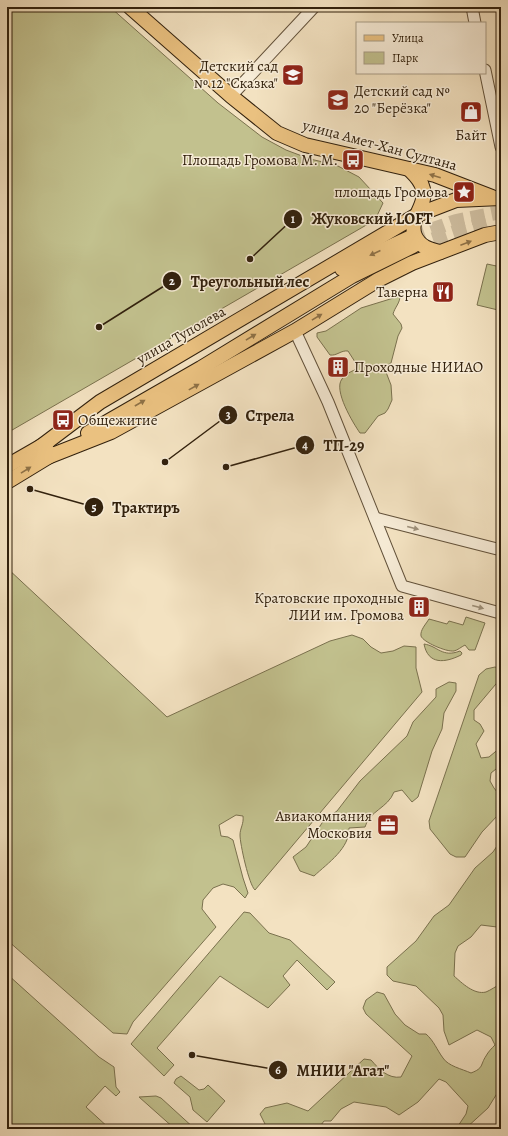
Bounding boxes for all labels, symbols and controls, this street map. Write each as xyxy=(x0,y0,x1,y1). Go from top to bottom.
legend xyxy=(356,22,486,74)
text: Улица xyxy=(392,30,424,46)
text: Парк xyxy=(392,50,418,66)
place label: Детский сад № 12 "Сказка" xyxy=(194,56,278,93)
school or university icon: Детский сад № 12 "Сказка" xyxy=(280,62,306,88)
place label: Детский сад № 20 "Берёзка" xyxy=(354,81,450,118)
school or university icon: Детский сад № 20 "Берёзка" xyxy=(325,87,351,113)
shop icon: Байт xyxy=(458,99,484,125)
street label: улица Амет-Хан Султана xyxy=(300,114,460,175)
place label: Байт xyxy=(455,125,487,145)
bus stop icon: Площадь Громова М. М. xyxy=(340,147,366,173)
place label: Площадь Громова М. М. xyxy=(182,150,338,170)
one-way arrow xyxy=(429,173,441,179)
place icon: площадь Громова xyxy=(451,179,477,205)
place label: площадь Громова xyxy=(334,182,448,202)
callout: Жуковский LOFT xyxy=(283,205,441,233)
text: Жуковский LOFT xyxy=(311,208,433,230)
text: 1 xyxy=(291,211,296,227)
one-way arrow xyxy=(460,239,472,245)
one-way arrow xyxy=(370,250,381,256)
callout: Треугольный лес xyxy=(162,267,317,295)
text: Треугольный лес xyxy=(191,271,309,293)
text: 2 xyxy=(169,273,175,289)
restaurant icon: Таверна xyxy=(430,279,456,305)
place label: Таверна xyxy=(376,282,428,302)
street label: улица Туполева xyxy=(132,301,229,369)
one-way arrow xyxy=(312,313,322,321)
one-way arrow xyxy=(245,334,257,341)
building icon: Проходные НИИАО xyxy=(325,354,351,380)
place label: Проходные НИИАО xyxy=(354,357,483,377)
one-way arrow xyxy=(188,383,200,390)
one-way arrow xyxy=(134,400,146,407)
callout: Стрела xyxy=(218,401,302,429)
text: Стрела xyxy=(246,405,295,427)
bus stop icon: Общежитие xyxy=(50,407,76,433)
text: 3 xyxy=(225,407,231,423)
place label: Общежитие xyxy=(78,410,158,430)
callout: ТП-29 xyxy=(295,431,372,459)
text: ТП-29 xyxy=(324,435,364,457)
text: 4 xyxy=(302,437,308,453)
one-way arrow xyxy=(21,466,31,474)
callout: Трактиръ xyxy=(84,493,187,521)
text: Трактиръ xyxy=(112,497,180,519)
text: 5 xyxy=(91,499,97,515)
one-way arrow xyxy=(406,525,419,531)
place label: Кратовские проходные ЛИИ им. Громова xyxy=(254,588,404,625)
building icon: Кратовские проходные ЛИИ им. Громова xyxy=(406,594,432,620)
one-way arrow xyxy=(472,604,484,610)
place label: Авиакомпания Московия xyxy=(274,806,372,843)
office icon: Авиакомпания Московия xyxy=(375,812,401,838)
callout: МНИИ "Агат" xyxy=(268,1056,397,1084)
text: МНИИ "Агат" xyxy=(297,1060,389,1082)
text: 6 xyxy=(275,1062,281,1078)

